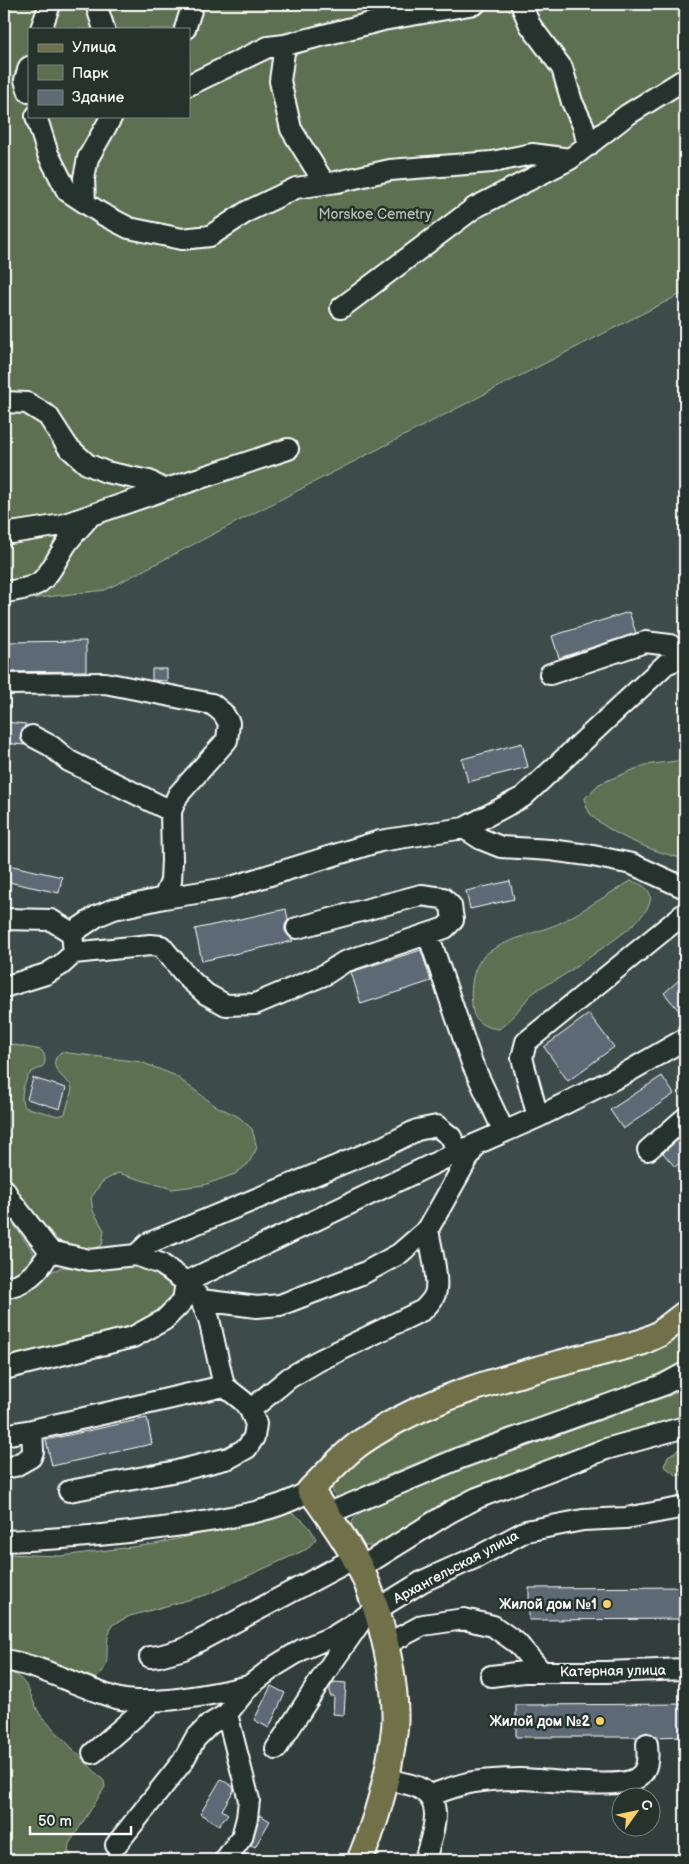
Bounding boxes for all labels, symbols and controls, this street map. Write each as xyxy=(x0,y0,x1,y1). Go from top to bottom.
legend xyxy=(28,28,190,118)
text: Улица xyxy=(72,38,117,57)
text: Парк xyxy=(72,64,109,83)
text: Здание xyxy=(72,88,124,107)
park label: Morskoe Cemetry xyxy=(318,206,432,223)
street label: Архангельская улица xyxy=(390,1526,522,1608)
place label: Жилой дом №1 xyxy=(499,1596,597,1613)
marker: Жилой дом №1 xyxy=(601,1598,613,1610)
street label: Катерная улица xyxy=(560,1662,667,1680)
place label: Жилой дом №2 xyxy=(489,1713,591,1730)
marker: Жилой дом №2 xyxy=(594,1715,606,1727)
north arrow xyxy=(612,1786,662,1836)
text: С xyxy=(637,1796,656,1814)
scale bar xyxy=(30,1804,131,1836)
text: 50 m xyxy=(38,1812,72,1831)

